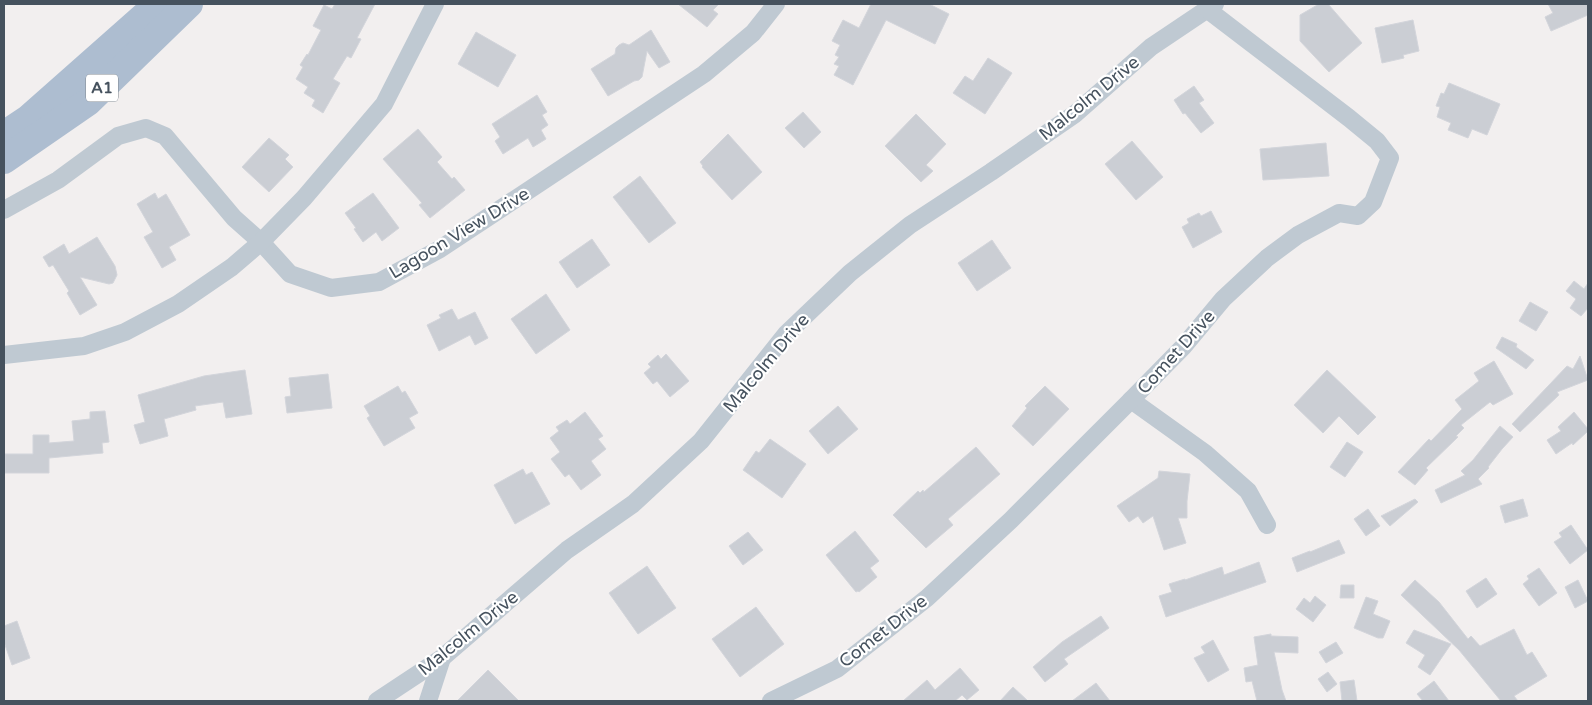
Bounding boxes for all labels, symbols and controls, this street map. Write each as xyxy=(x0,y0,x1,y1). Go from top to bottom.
street label: Malcolm Drive xyxy=(1034,51,1144,145)
road number: A1 xyxy=(86,75,118,102)
street label: Lagoon View Drive xyxy=(385,182,533,284)
street label: Comet Drive xyxy=(1132,305,1220,399)
street label: Malcolm Drive xyxy=(718,309,814,417)
street label: Malcolm Drive xyxy=(413,586,523,680)
street label: Comet Drive xyxy=(835,590,931,672)

